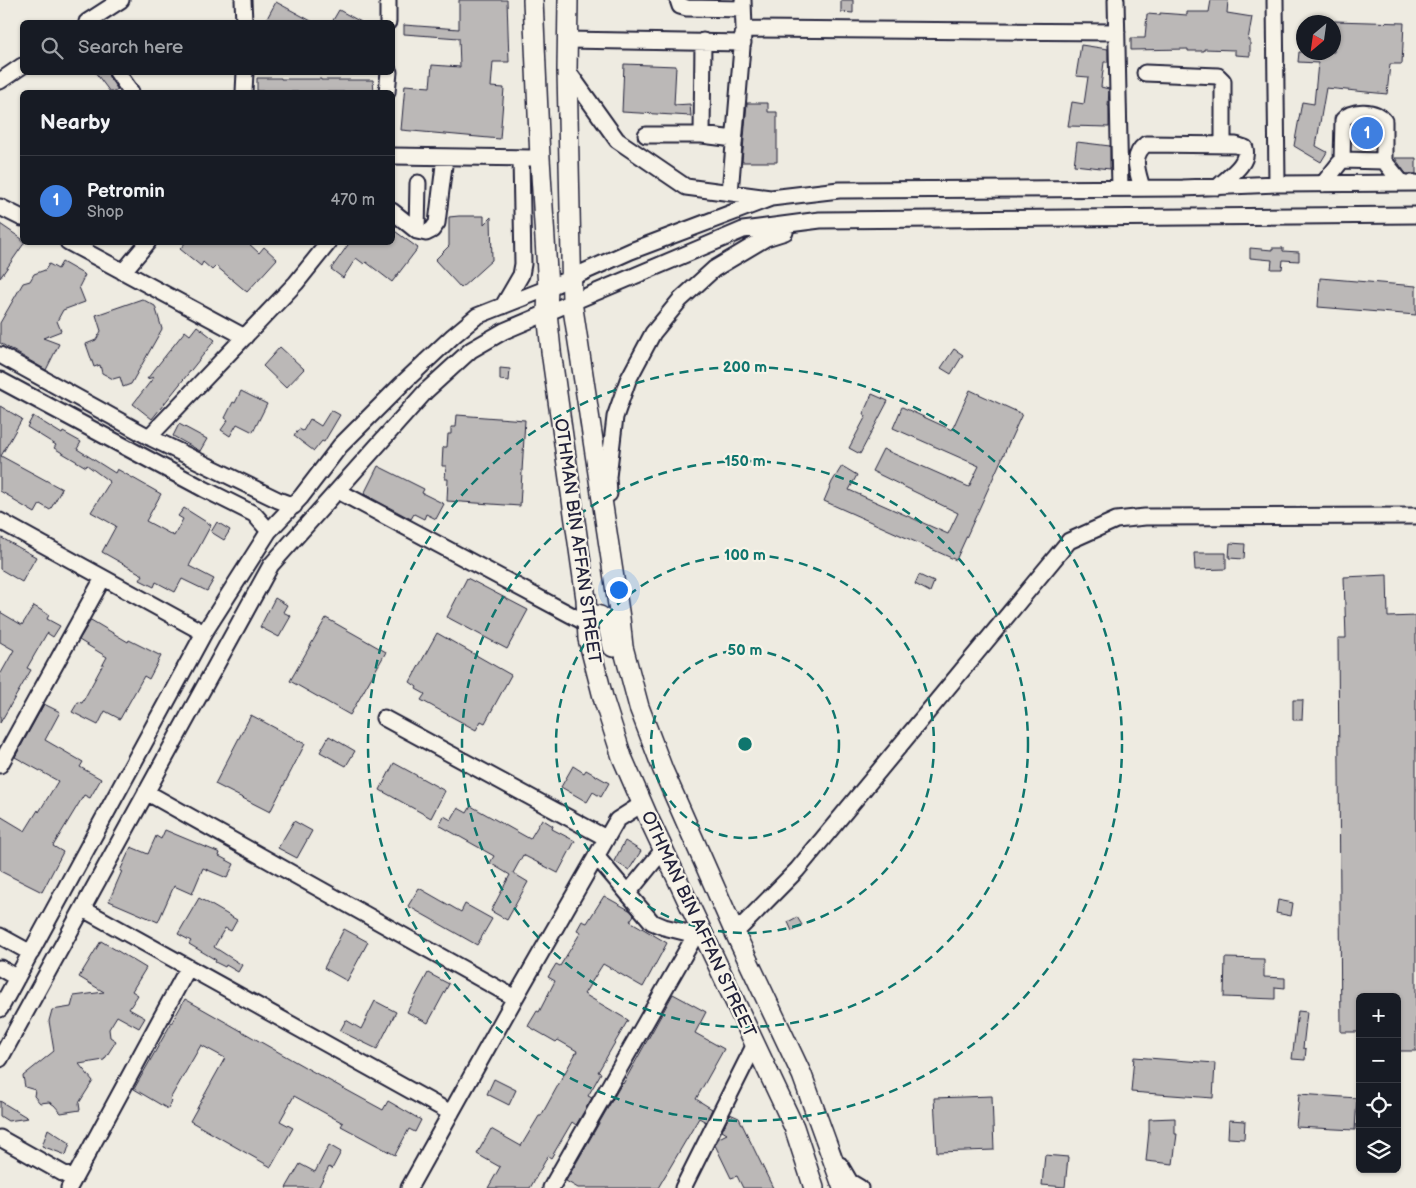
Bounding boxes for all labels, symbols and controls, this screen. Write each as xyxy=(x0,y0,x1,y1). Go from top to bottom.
north arrow xyxy=(1296,15,1341,60)
search box xyxy=(20,20,395,75)
icon: search xyxy=(38,34,66,62)
text: Search here xyxy=(78,36,183,59)
text: Nearby xyxy=(40,110,110,135)
pin: 1 xyxy=(1351,114,1383,152)
text: Petromin xyxy=(87,180,165,203)
text: 1 xyxy=(53,191,59,210)
text: 470 m xyxy=(330,191,375,210)
text: Shop xyxy=(87,203,124,222)
text: 200 m xyxy=(723,358,767,377)
street label: OTHMAN BIN AFFAN STREET xyxy=(550,417,605,665)
text: 150 m xyxy=(724,452,766,471)
text: 100 m xyxy=(724,546,766,565)
your location xyxy=(606,577,632,603)
text: 50 m xyxy=(728,641,763,660)
centre of rings xyxy=(736,735,754,753)
street label: OTHMAN BIN AFFAN STREET xyxy=(637,808,760,1041)
map controls xyxy=(1356,993,1401,1173)
button: + xyxy=(1356,993,1401,1038)
button: − xyxy=(1356,1038,1401,1083)
button: locate xyxy=(1356,1083,1401,1128)
button: layers xyxy=(1356,1128,1401,1173)

